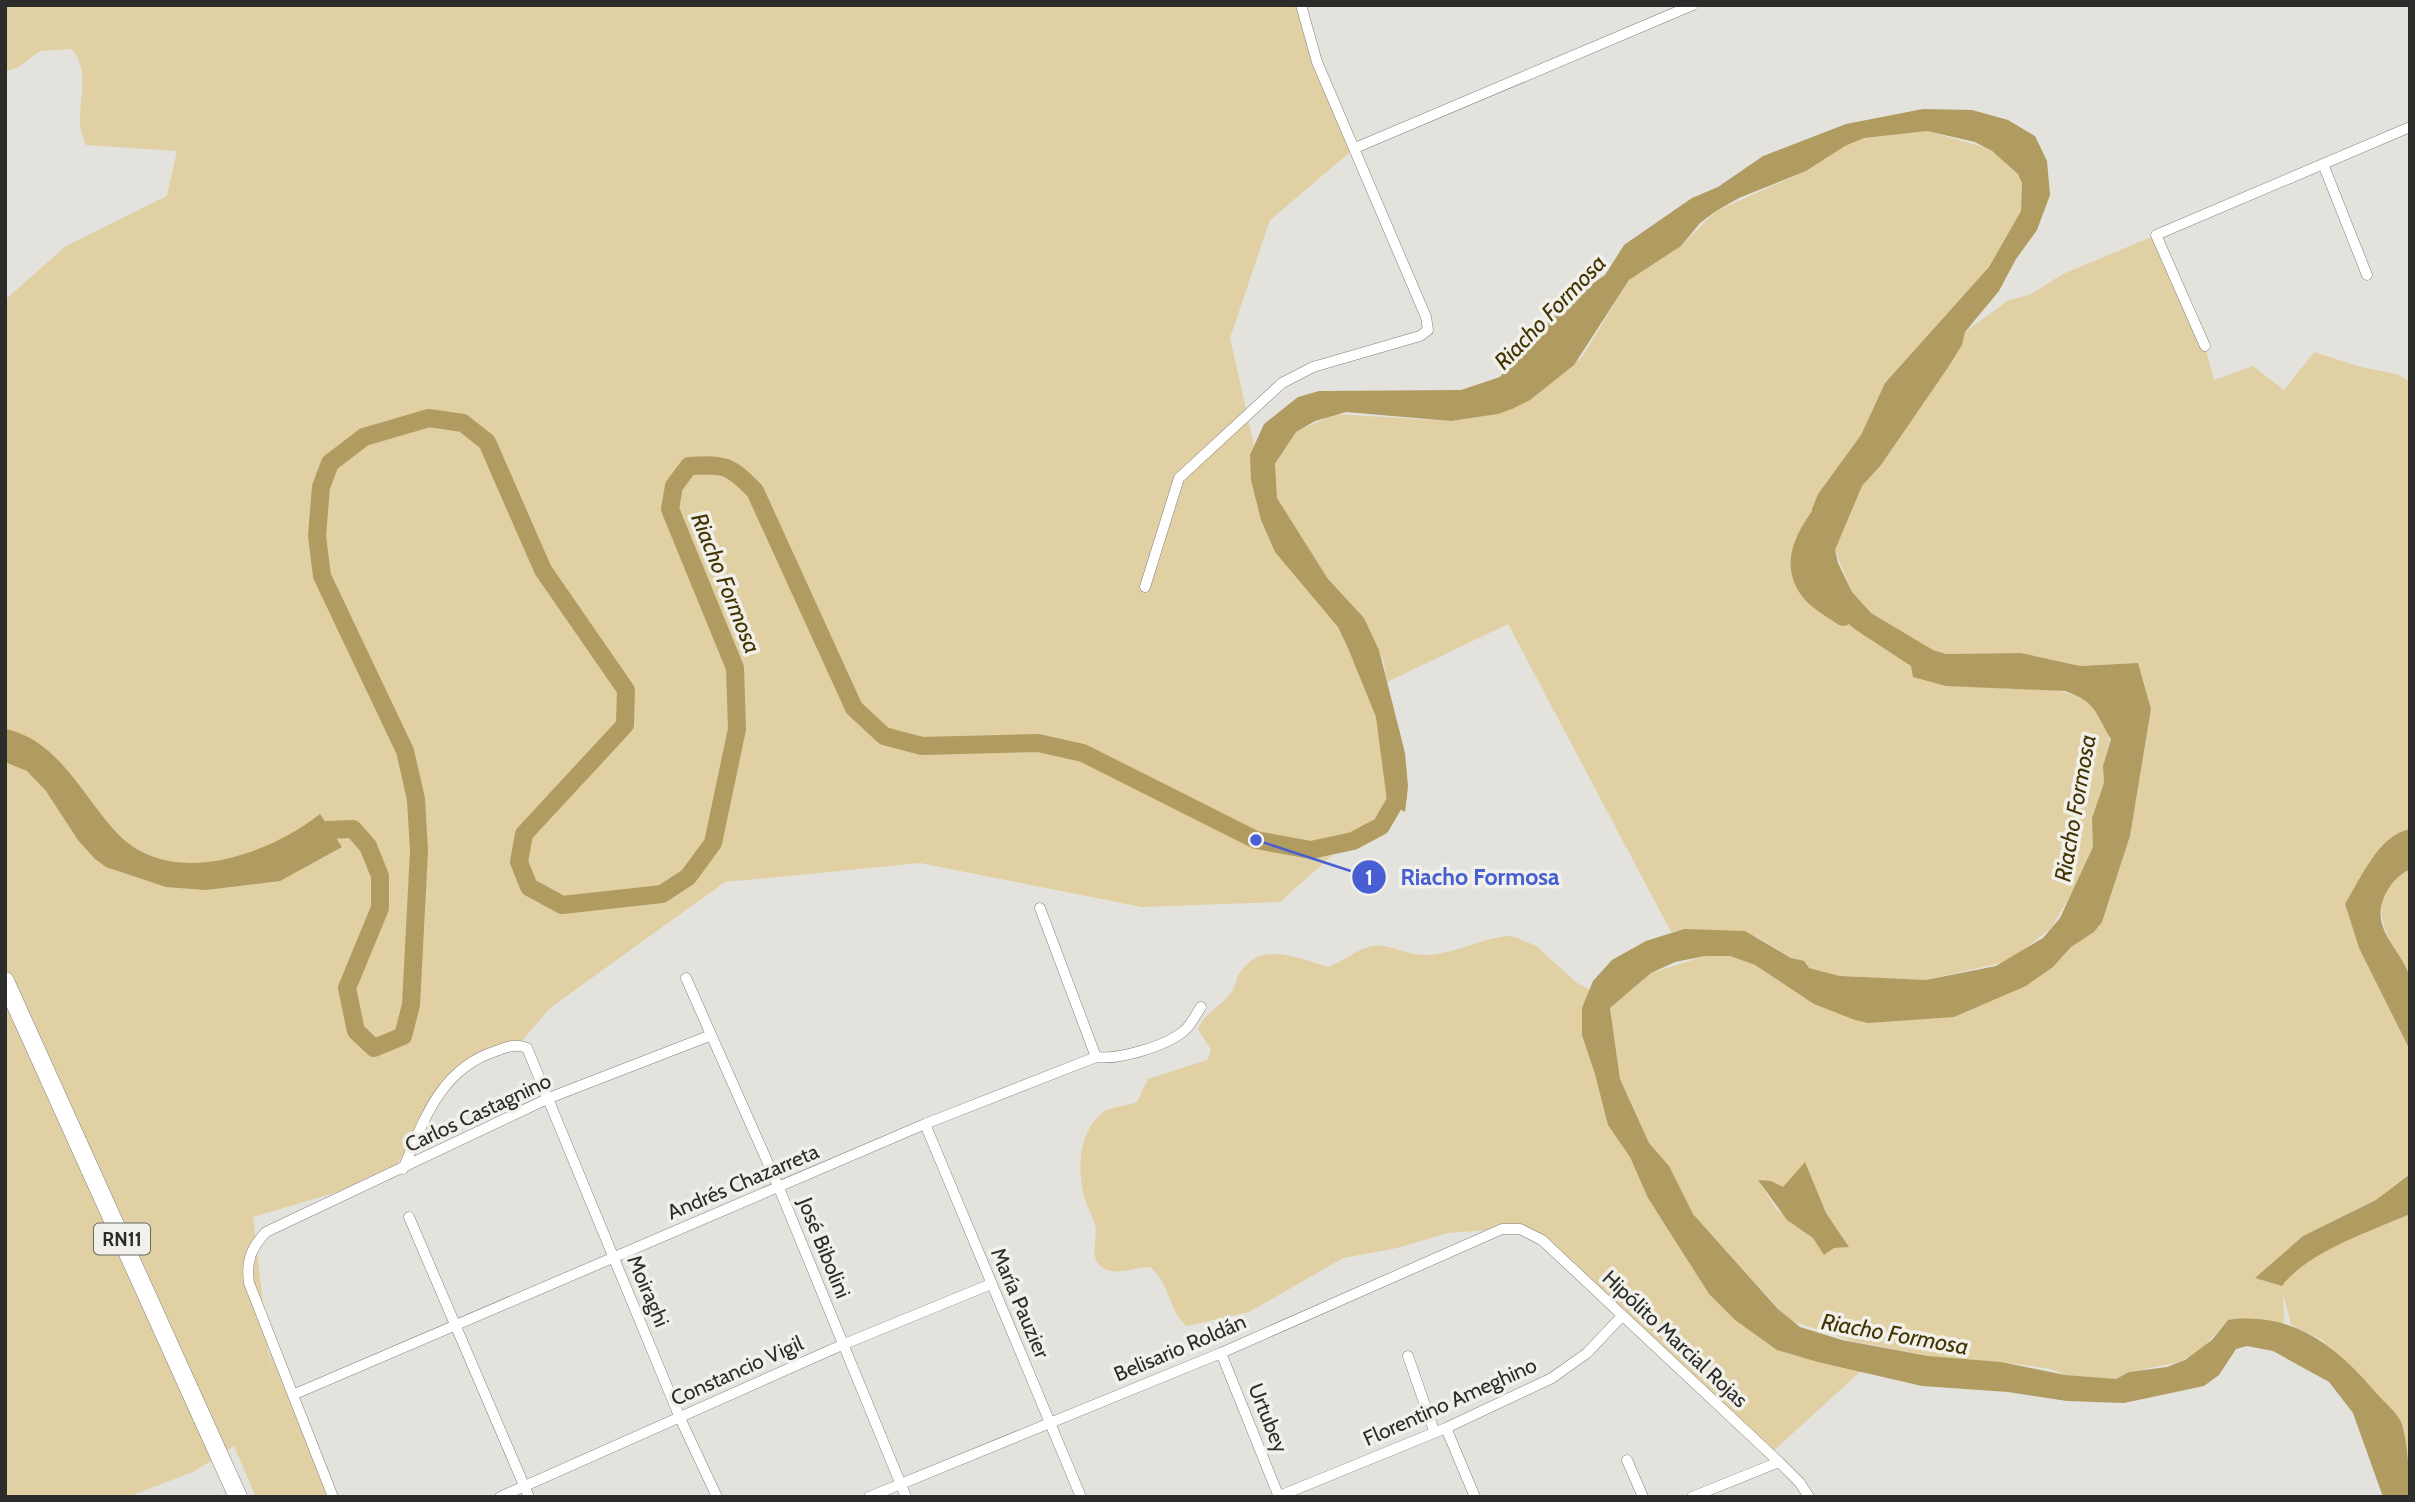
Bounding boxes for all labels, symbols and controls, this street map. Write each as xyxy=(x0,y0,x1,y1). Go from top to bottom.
water label: Riacho Formosa xyxy=(1488,249,1612,375)
water label: Riacho Formosa xyxy=(685,509,767,657)
water label: Riacho Formosa xyxy=(2048,732,2102,884)
callout: Riacho Formosa xyxy=(1351,855,1573,899)
text: Riacho Formosa xyxy=(1401,863,1560,891)
text: 1 xyxy=(1365,865,1373,890)
street label: Carlos Castagnino xyxy=(401,1068,555,1157)
street label: Andrés Chazarreta xyxy=(663,1138,822,1225)
street label: José Bibolini xyxy=(793,1193,856,1302)
road number: RN11 xyxy=(94,1224,150,1254)
street label: María Pauzier xyxy=(986,1244,1055,1362)
street label: Moiraghi xyxy=(622,1251,675,1331)
street label: Hipólito Marcial Rojas xyxy=(1597,1265,1753,1413)
water label: Riacho Formosa xyxy=(1819,1307,1971,1361)
street label: Belisario Roldán xyxy=(1110,1308,1250,1387)
street label: Constancio Vigil xyxy=(667,1330,807,1411)
street label: Florentino Ameghino xyxy=(1359,1352,1540,1451)
street label: Urtubey xyxy=(1243,1380,1294,1456)

